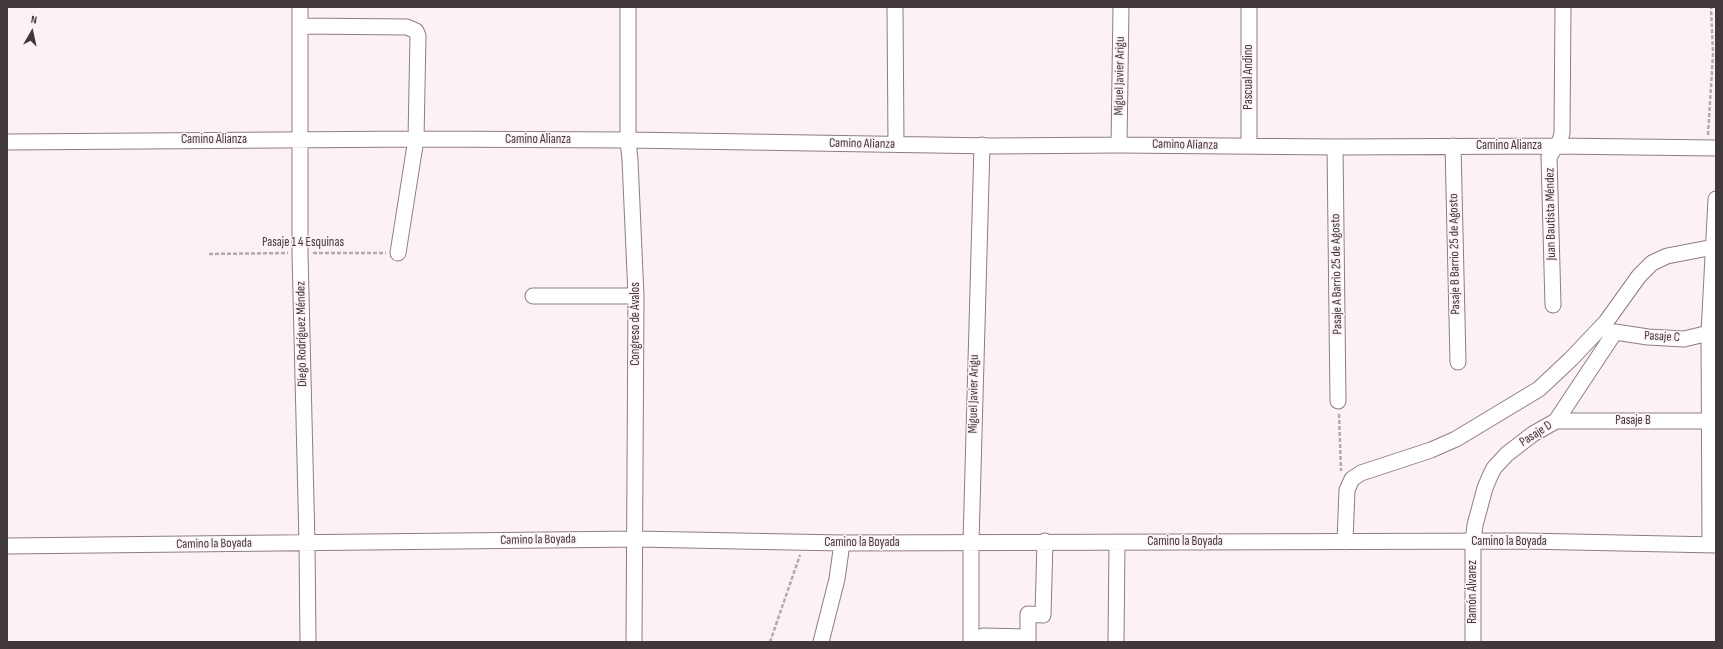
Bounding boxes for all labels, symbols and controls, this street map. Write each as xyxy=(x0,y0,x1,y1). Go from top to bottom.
north arrow xyxy=(12,12,52,52)
text: N xyxy=(30,13,38,27)
street label: Miguel Javier Arigu xyxy=(1112,36,1128,116)
street label: Pascual Andino xyxy=(1241,44,1257,110)
street label: Camino Alianza xyxy=(181,132,247,148)
street label: Camino Alianza xyxy=(505,132,571,148)
street label: Camino Alianza xyxy=(829,136,895,152)
street label: Camino Alianza xyxy=(1152,137,1218,153)
street label: Camino Alianza xyxy=(1476,138,1542,154)
street label: Juan Bautista Méndez xyxy=(1542,167,1560,261)
street label: Pasaje B Barrio 25 de Agosto xyxy=(1446,193,1464,315)
street label: Pasaje A Barrio 25 de Agosto xyxy=(1328,213,1346,335)
street label: Pasaje 1 4 Esquinas xyxy=(262,235,344,251)
street label: Diego Rodríguez Méndez xyxy=(293,281,311,387)
street label: Congreso de Ávalos xyxy=(628,282,644,366)
street label: Pasaje C xyxy=(1644,328,1680,346)
street label: Miguel Javier Arigu xyxy=(966,354,982,434)
street label: Pasaje B xyxy=(1615,413,1651,429)
street label: Pasaje D xyxy=(1517,418,1555,450)
street label: Camino la Boyada xyxy=(500,532,576,548)
street label: Camino la Boyada xyxy=(1147,534,1223,550)
street label: Camino la Boyada xyxy=(1471,534,1547,550)
street label: Camino la Boyada xyxy=(824,535,900,551)
street label: Camino la Boyada xyxy=(176,536,252,552)
street label: Ramón Álvarez xyxy=(1465,560,1481,624)

